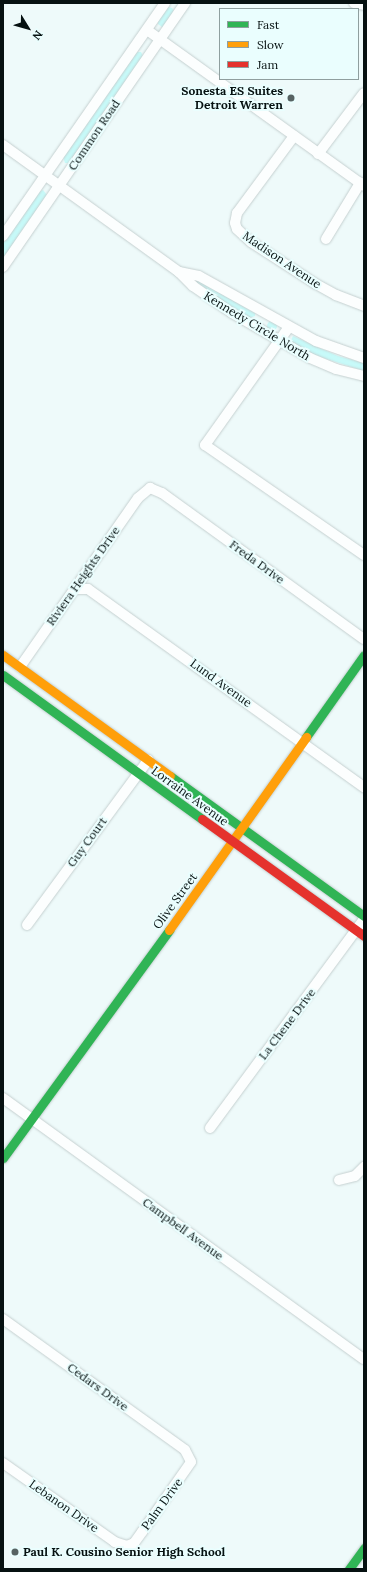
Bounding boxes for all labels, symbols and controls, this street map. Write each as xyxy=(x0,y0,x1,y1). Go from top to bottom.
north arrow xyxy=(8,8,48,48)
legend xyxy=(219,8,359,80)
text: Fast xyxy=(257,17,280,32)
text: N xyxy=(29,28,46,43)
text: Slow xyxy=(257,37,284,52)
text: Jam xyxy=(257,57,278,72)
place label: Sonesta ES Suites Detroit Warren xyxy=(181,84,283,112)
marker: Sonesta ES Suites Detroit Warren xyxy=(286,93,296,103)
street label: Common Road xyxy=(65,97,123,173)
street label: Madison Avenue xyxy=(240,228,324,292)
street label: Kennedy Circle North xyxy=(201,289,313,363)
street label: Riviera Heights Drive xyxy=(43,524,123,628)
street label: Freda Drive xyxy=(227,537,287,587)
street label: Lund Avenue xyxy=(187,656,255,710)
street label: Lorraine Avenue xyxy=(149,763,231,829)
street label: Guy Court xyxy=(64,814,110,870)
street label: Olive Street xyxy=(150,870,200,932)
street label: La Chene Drive xyxy=(255,985,319,1063)
street label: Campbell Avenue xyxy=(140,1195,226,1263)
street label: Cedars Drive xyxy=(65,1360,131,1414)
street label: Palm Drive xyxy=(138,1475,186,1533)
street label: Lebanon Drive xyxy=(27,1477,101,1535)
place label: Paul K. Cousino Senior High School xyxy=(23,1545,225,1559)
marker: Paul K. Cousino Senior High School xyxy=(10,1547,20,1557)

